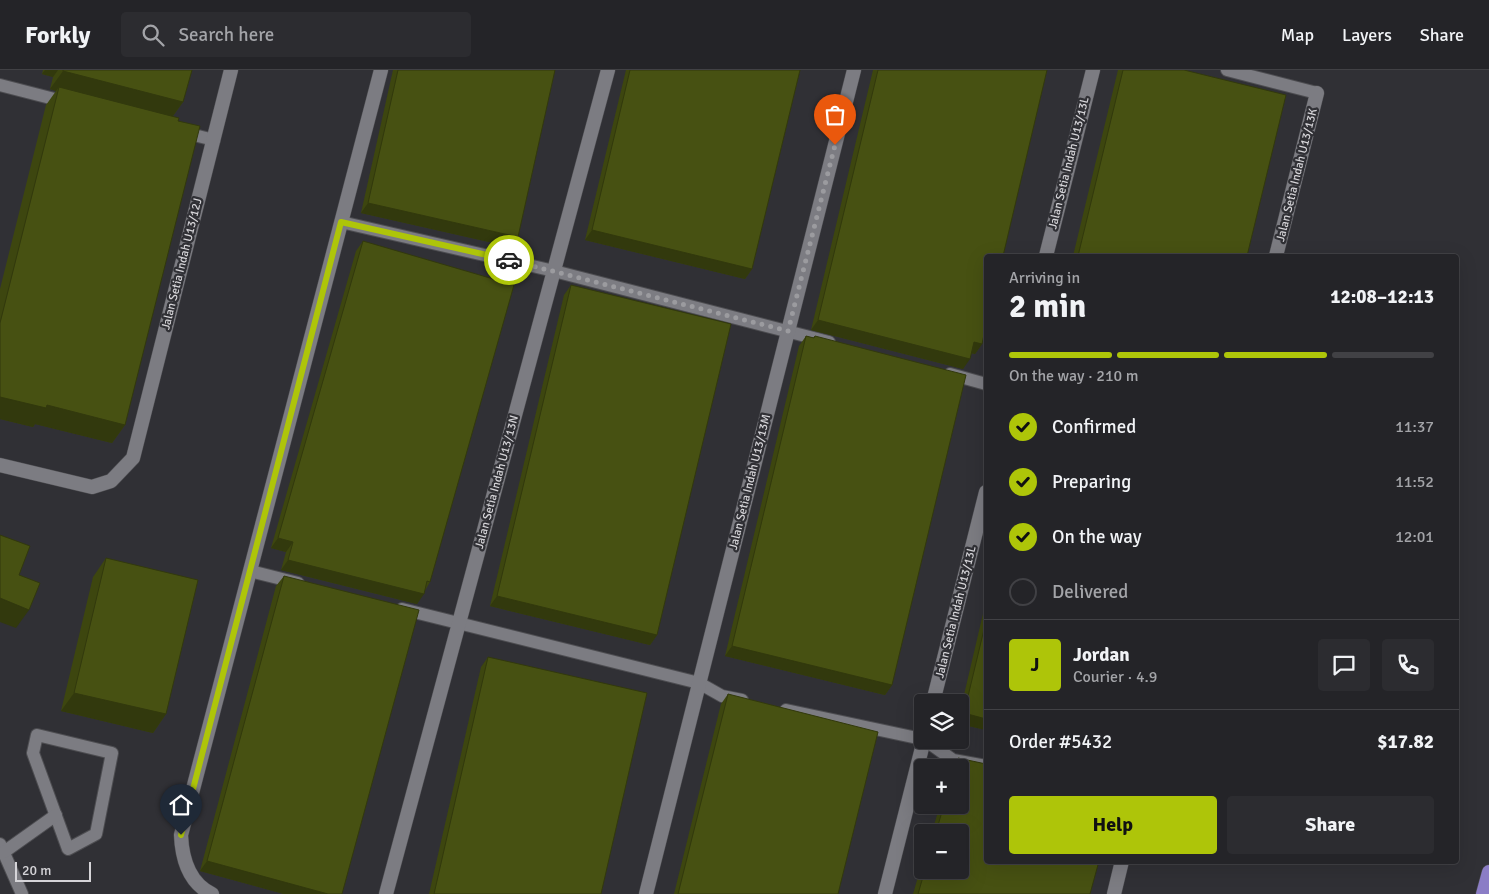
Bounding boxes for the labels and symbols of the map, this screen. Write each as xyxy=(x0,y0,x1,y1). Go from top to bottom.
pin xyxy=(814,94,856,145)
street label: Jalan Setia Indah U13/13L xyxy=(1045,95,1093,231)
street label: Jalan Setia Indah U13/13K xyxy=(1273,107,1321,243)
street label: Jalan Setia Indah U13/12J xyxy=(158,197,206,331)
courier xyxy=(484,235,534,285)
street label: Jalan Setia Indah U13/13M xyxy=(726,413,774,551)
street label: Jalan Setia Indah U13/13N xyxy=(472,414,522,550)
street label: Jalan Setia Indah U13/13L xyxy=(932,544,980,680)
pin xyxy=(160,784,202,835)
scale bar xyxy=(15,859,91,882)

